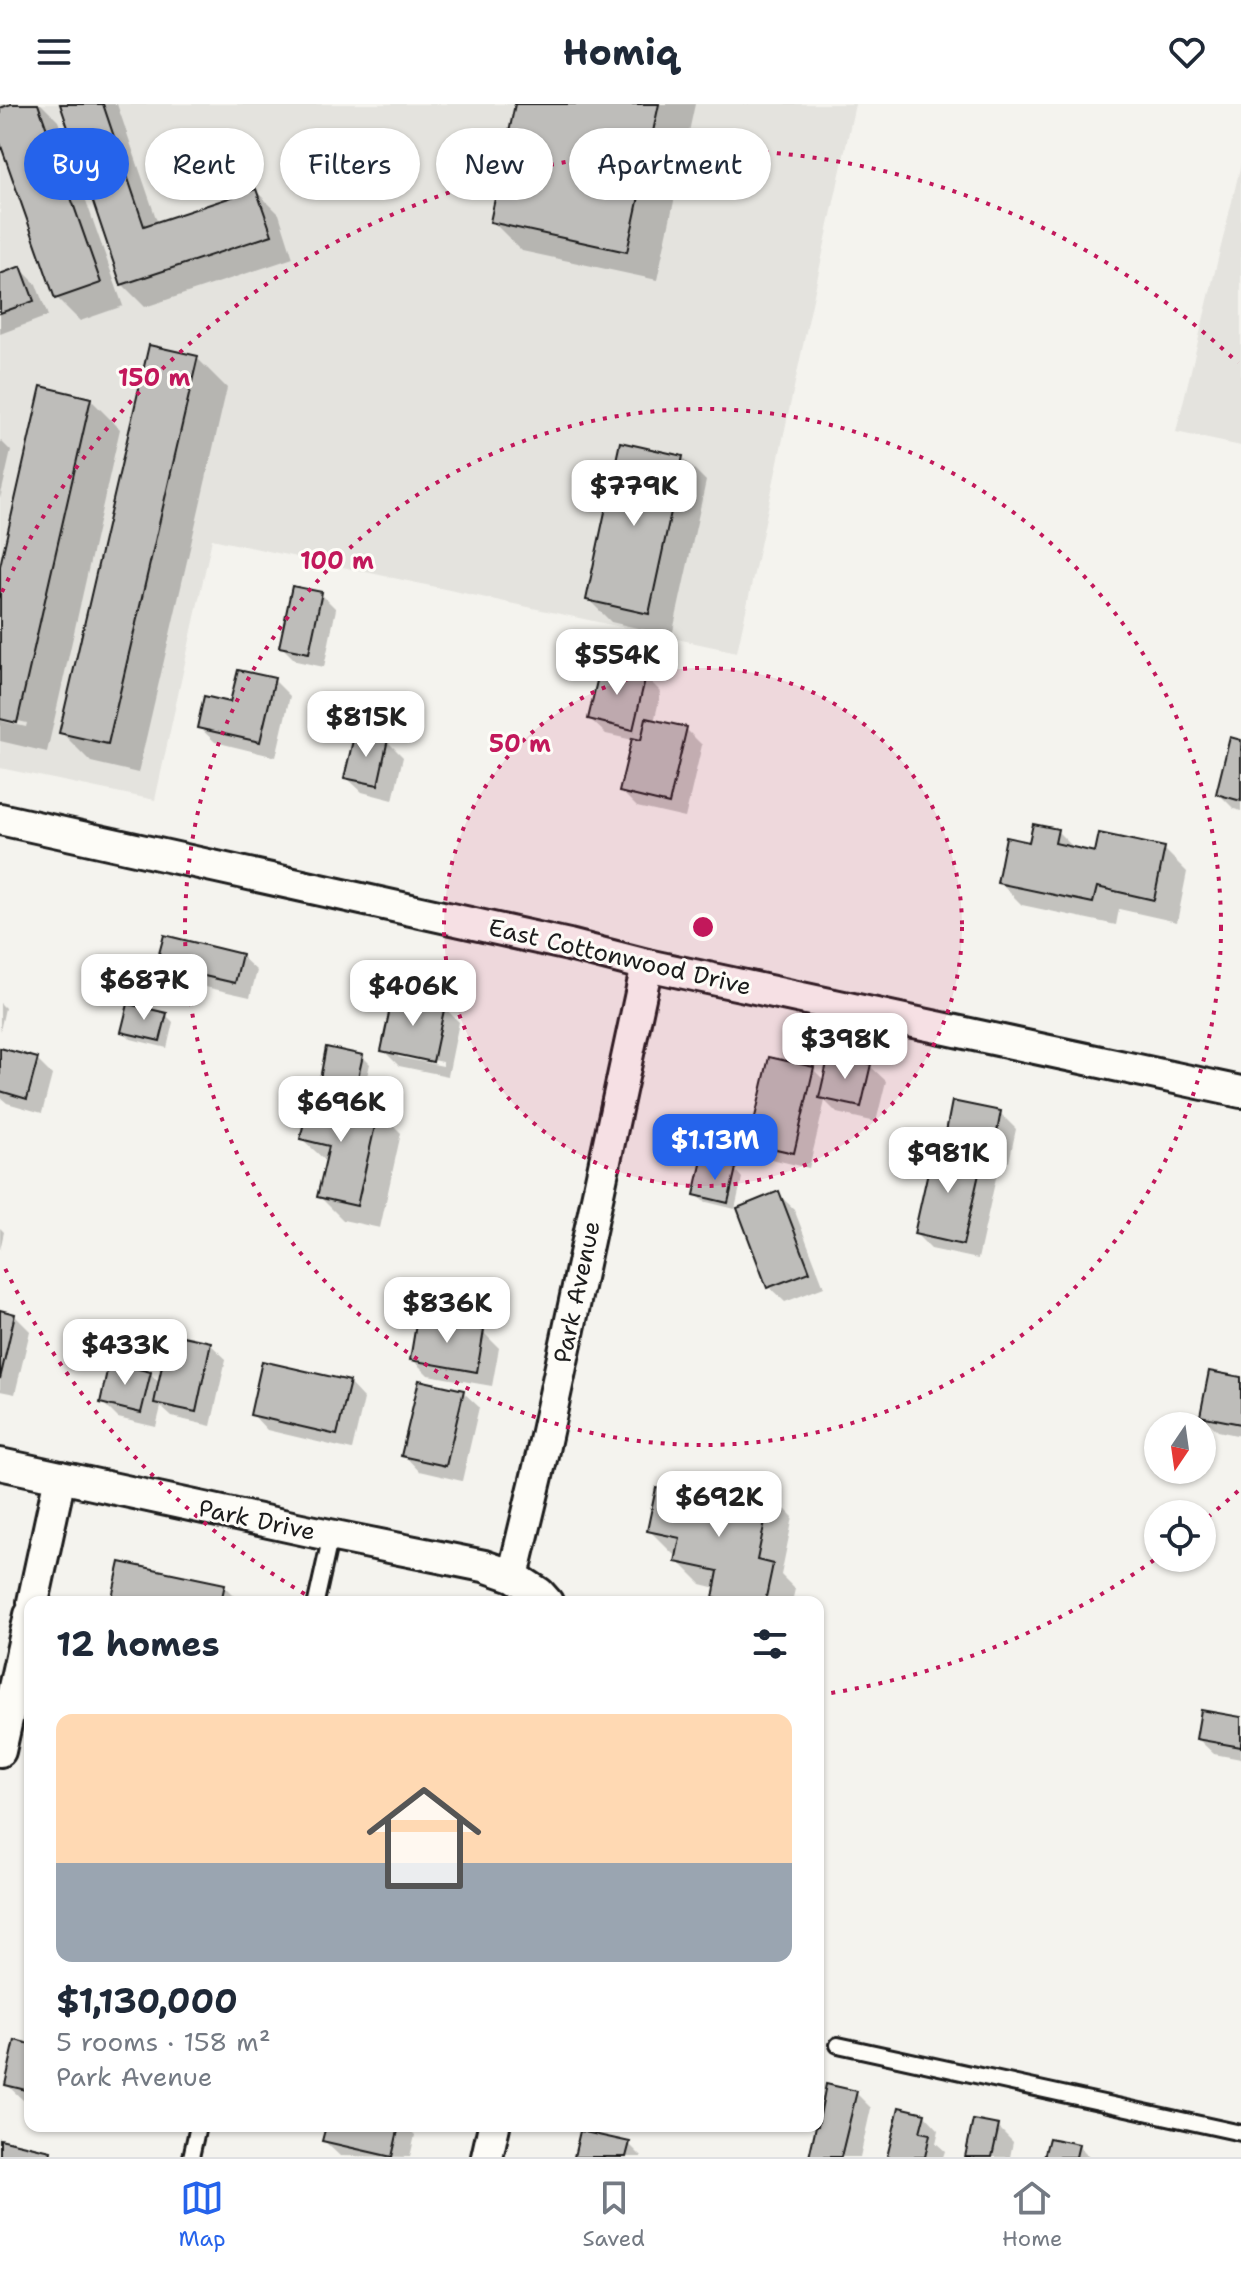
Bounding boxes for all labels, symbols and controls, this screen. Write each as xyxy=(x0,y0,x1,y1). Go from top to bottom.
text: Homiq xyxy=(563,28,678,77)
icon: menu xyxy=(32,30,76,74)
icon: heart xyxy=(1165,30,1209,74)
chip: Buy xyxy=(24,128,129,200)
chip: Rent xyxy=(145,128,264,200)
chip: Filters xyxy=(280,128,420,200)
chip: New xyxy=(436,128,553,200)
chip: Apartment xyxy=(569,128,771,200)
text: 150 m xyxy=(118,362,190,394)
pin: $779K xyxy=(578,460,690,528)
text: $779K xyxy=(590,468,678,503)
text: 100 m xyxy=(300,545,374,577)
pin: $554K xyxy=(561,629,673,697)
text: $554K xyxy=(574,637,660,672)
pin: $815K xyxy=(310,691,422,759)
text: $815K xyxy=(325,699,407,734)
text: 50 m xyxy=(489,728,551,760)
street label: East Cottonwood Drive xyxy=(486,911,754,1003)
centre of rings xyxy=(689,913,717,941)
pin: $687K xyxy=(88,954,200,1022)
pin: $406K xyxy=(357,960,469,1028)
text: $687K xyxy=(99,962,189,997)
text: $406K xyxy=(368,968,458,1003)
pin: $398K xyxy=(789,1013,901,1081)
text: $398K xyxy=(800,1021,890,1056)
pin: $696K xyxy=(285,1076,397,1144)
text: $696K xyxy=(296,1084,386,1119)
pin: $1.13M xyxy=(650,1114,780,1182)
text: $1.13M xyxy=(671,1122,759,1157)
pin: $981K xyxy=(892,1127,1004,1195)
text: $981K xyxy=(907,1135,989,1170)
street label: Park Avenue xyxy=(546,1218,608,1366)
pin: $836K xyxy=(391,1277,503,1345)
text: $836K xyxy=(402,1285,492,1320)
pin: $433K xyxy=(69,1319,181,1387)
text: $433K xyxy=(81,1327,169,1362)
north arrow xyxy=(1144,1412,1216,1484)
map controls xyxy=(1144,1412,1216,1572)
pin: $692K xyxy=(663,1471,775,1539)
text: $692K xyxy=(675,1479,763,1514)
street label: Park Drive xyxy=(196,1492,318,1548)
button: locate xyxy=(1144,1500,1216,1572)
text: 12 homes xyxy=(56,1621,220,1667)
icon: filters xyxy=(748,1622,792,1666)
icon: home xyxy=(352,1766,496,1910)
text: $1,130,000 xyxy=(56,1978,238,2024)
text: 5 rooms · 158 m² xyxy=(56,2024,271,2059)
text: Park Avenue xyxy=(56,2059,212,2094)
tab: Map xyxy=(178,2176,226,2253)
tab: Saved xyxy=(583,2176,645,2253)
tab: Home xyxy=(1002,2176,1063,2253)

